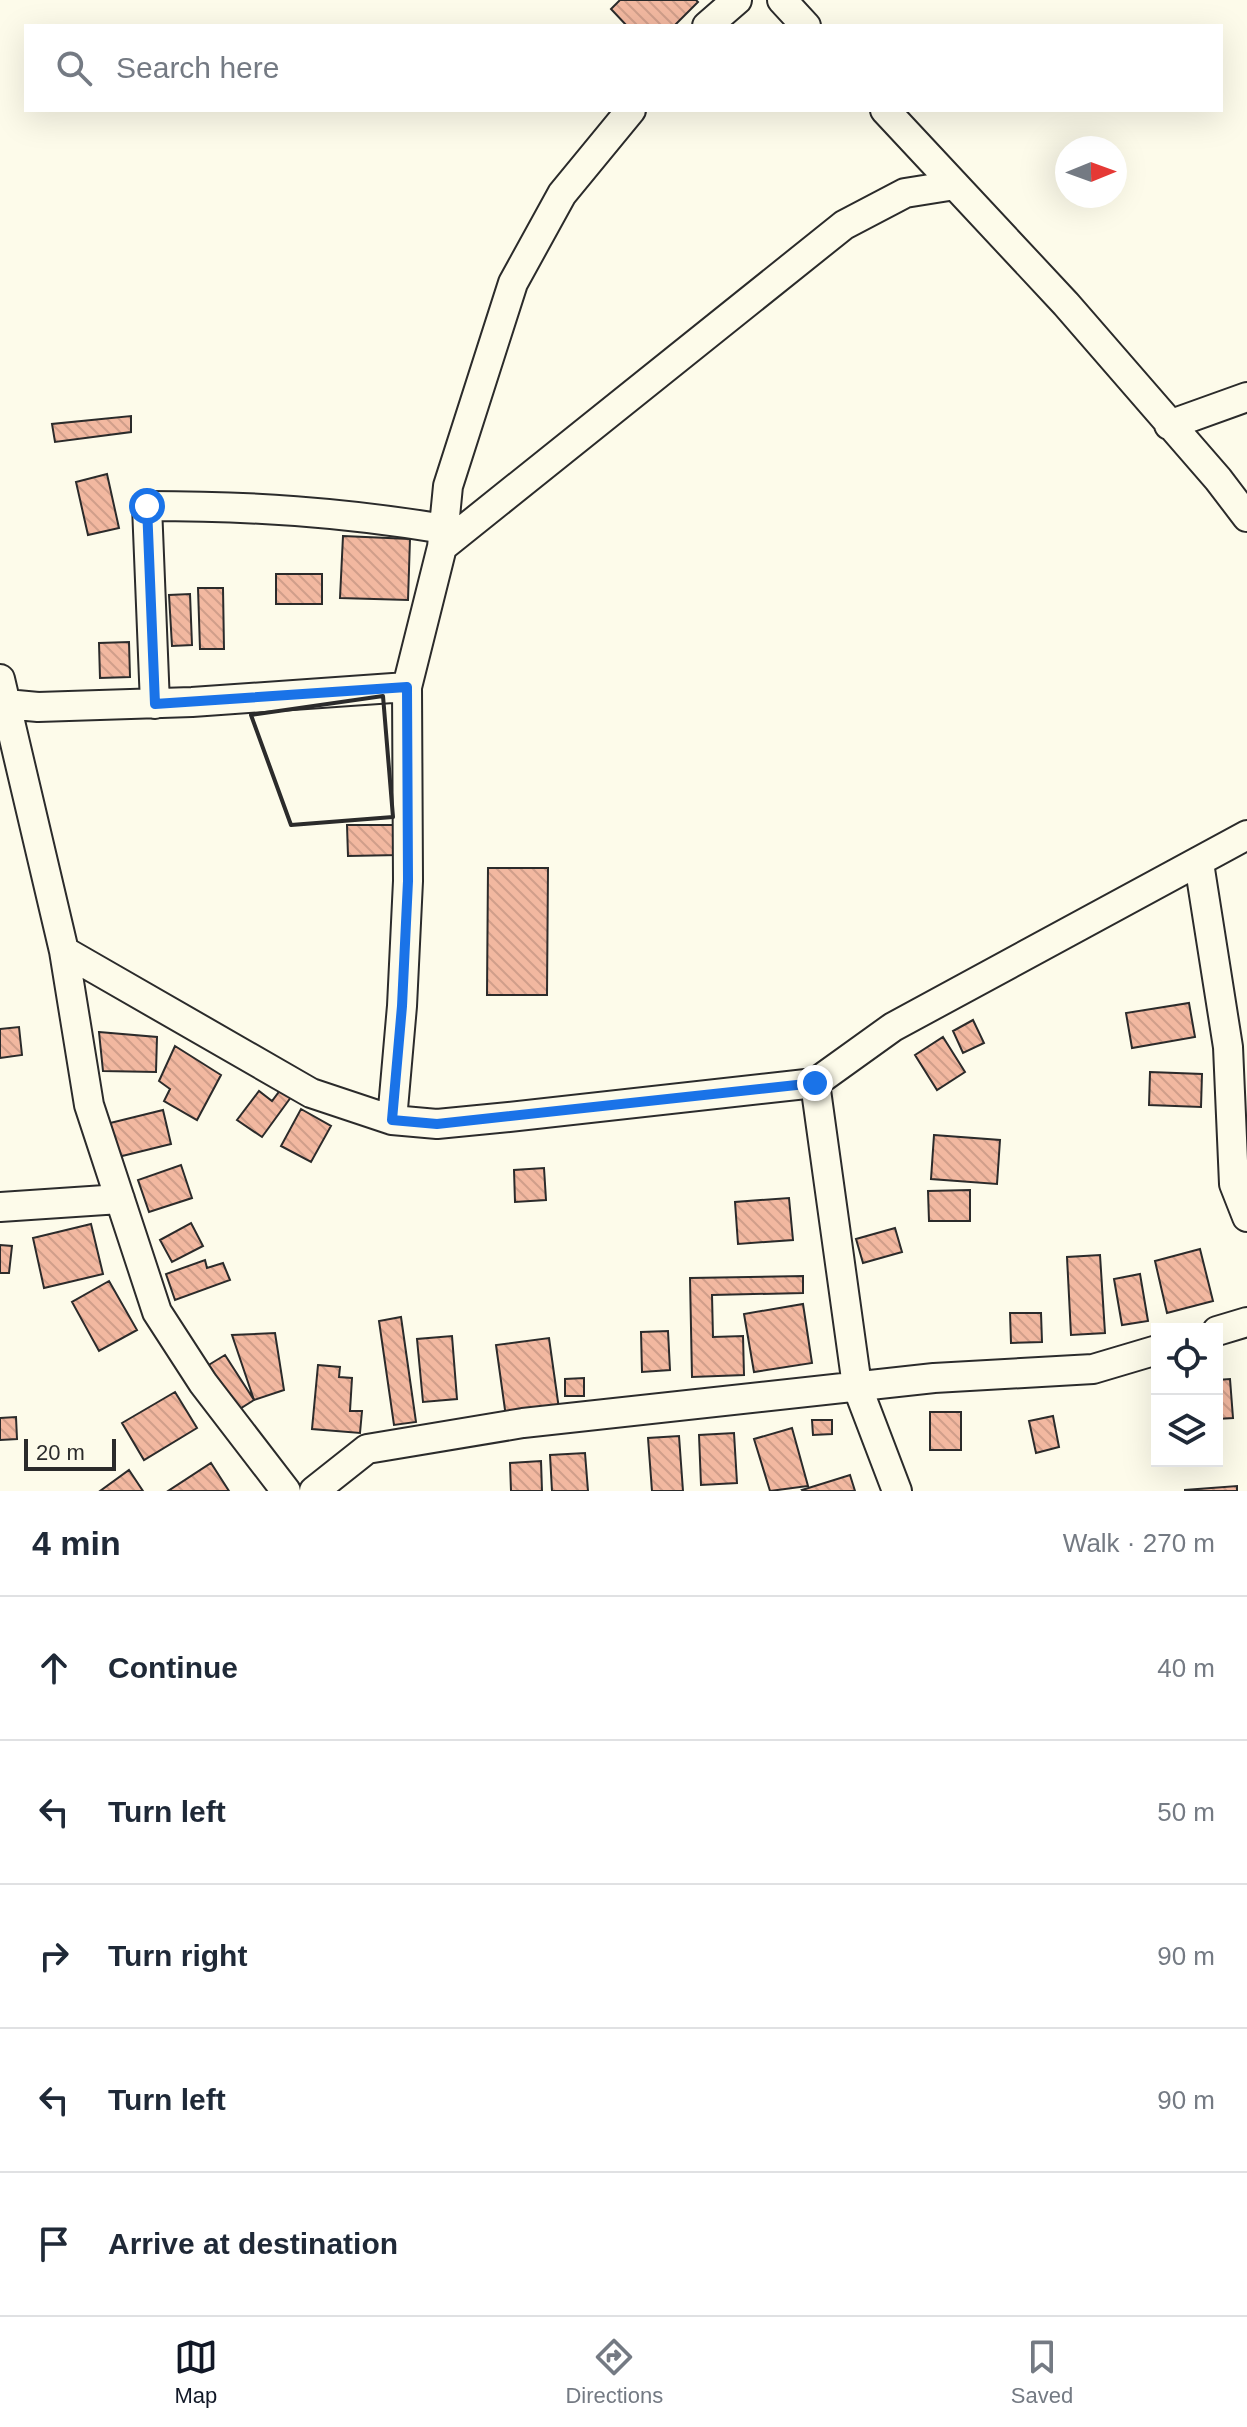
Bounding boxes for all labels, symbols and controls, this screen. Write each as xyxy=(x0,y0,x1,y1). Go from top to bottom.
search box xyxy=(24,24,1223,112)
icon: search xyxy=(52,46,96,90)
text: Search here xyxy=(116,51,279,84)
north arrow xyxy=(1055,136,1127,208)
route start xyxy=(129,488,165,524)
route end xyxy=(797,1065,833,1101)
map controls xyxy=(1151,1323,1223,1467)
button: locate xyxy=(1151,1323,1223,1395)
button: layers xyxy=(1151,1395,1223,1467)
scale bar xyxy=(24,1435,116,1471)
text: 20 m xyxy=(36,1440,85,1465)
text: 4 min xyxy=(32,1524,121,1562)
text: Walk · 270 m xyxy=(1063,1528,1215,1558)
icon: ahead xyxy=(32,1646,76,1690)
text: Continue xyxy=(108,1651,238,1684)
text: 40 m xyxy=(1157,1653,1215,1683)
icon: left xyxy=(32,1790,76,1834)
text: Turn left xyxy=(108,1795,226,1828)
text: 50 m xyxy=(1157,1797,1215,1827)
icon: right xyxy=(32,1934,76,1978)
text: Turn right xyxy=(108,1939,247,1972)
text: 90 m xyxy=(1157,1941,1215,1971)
icon: left xyxy=(32,2078,76,2122)
text: Turn left xyxy=(108,2083,226,2116)
text: 90 m xyxy=(1157,2085,1215,2115)
icon: arrive xyxy=(32,2222,76,2266)
text: Arrive at destination xyxy=(108,2227,398,2260)
tab: Map xyxy=(174,2335,218,2409)
tab: Directions xyxy=(565,2335,663,2409)
tab: Saved xyxy=(1011,2335,1073,2409)

